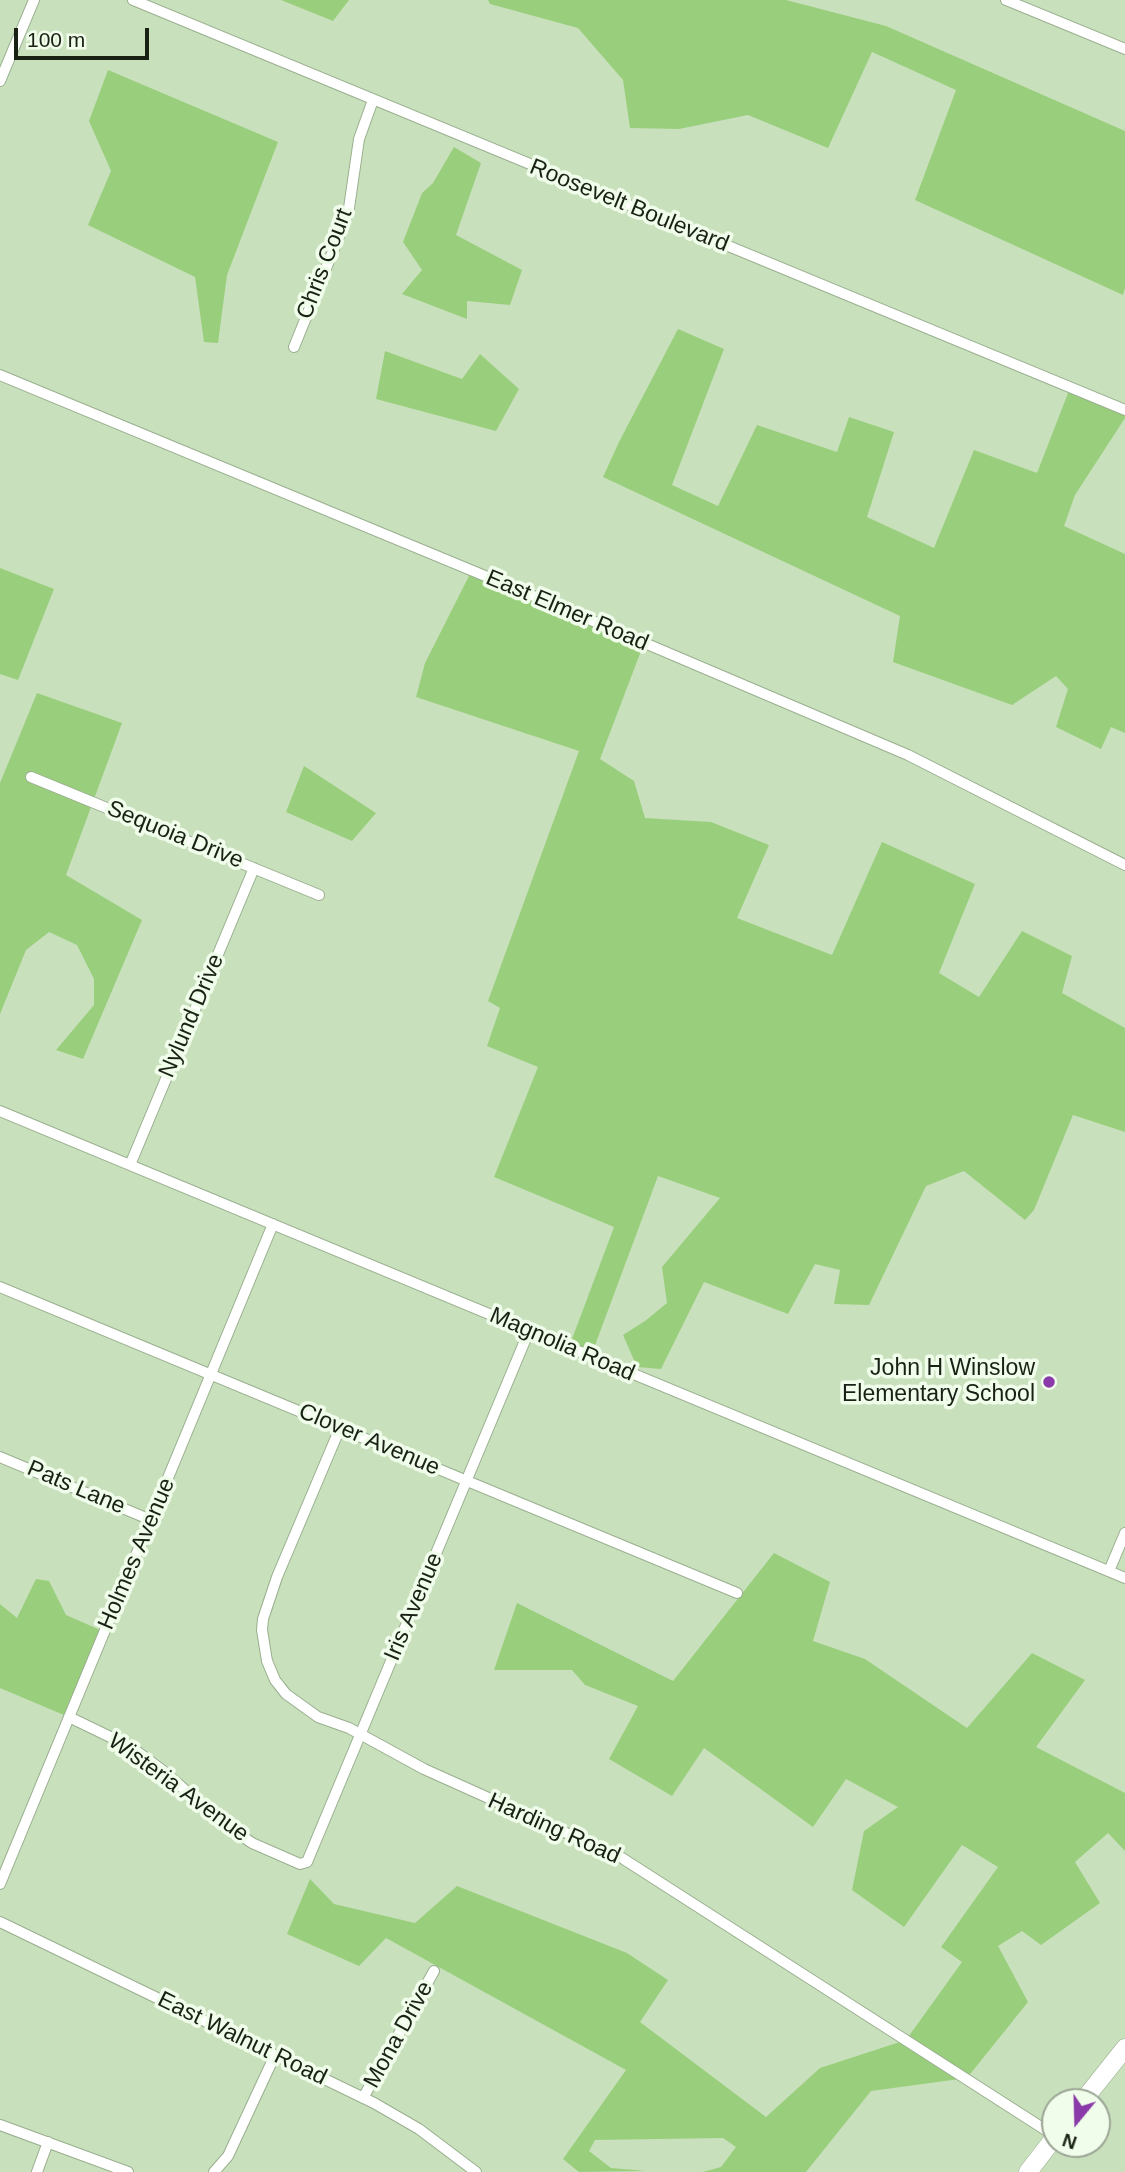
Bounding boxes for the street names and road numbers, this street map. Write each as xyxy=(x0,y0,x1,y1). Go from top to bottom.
street label: Roosevelt Boulevard xyxy=(525,153,733,259)
street label: Chris Court xyxy=(291,205,359,323)
street label: East Elmer Road xyxy=(482,564,652,658)
street label: Sequoia Drive xyxy=(103,795,247,875)
street label: Nylund Drive xyxy=(154,950,230,1082)
street label: Magnolia Road xyxy=(485,1302,639,1388)
street label: Clover Avenue xyxy=(294,1398,444,1482)
street label: Pats Lane xyxy=(23,1455,129,1521)
street label: Holmes Avenue xyxy=(93,1474,181,1634)
street label: Iris Avenue xyxy=(379,1549,449,1665)
street label: Wisteria Avenue xyxy=(102,1728,254,1848)
street label: Harding Road xyxy=(484,1788,624,1870)
street label: Mona Drive xyxy=(358,1977,440,2093)
street label: East Walnut Road xyxy=(153,1986,331,2092)

